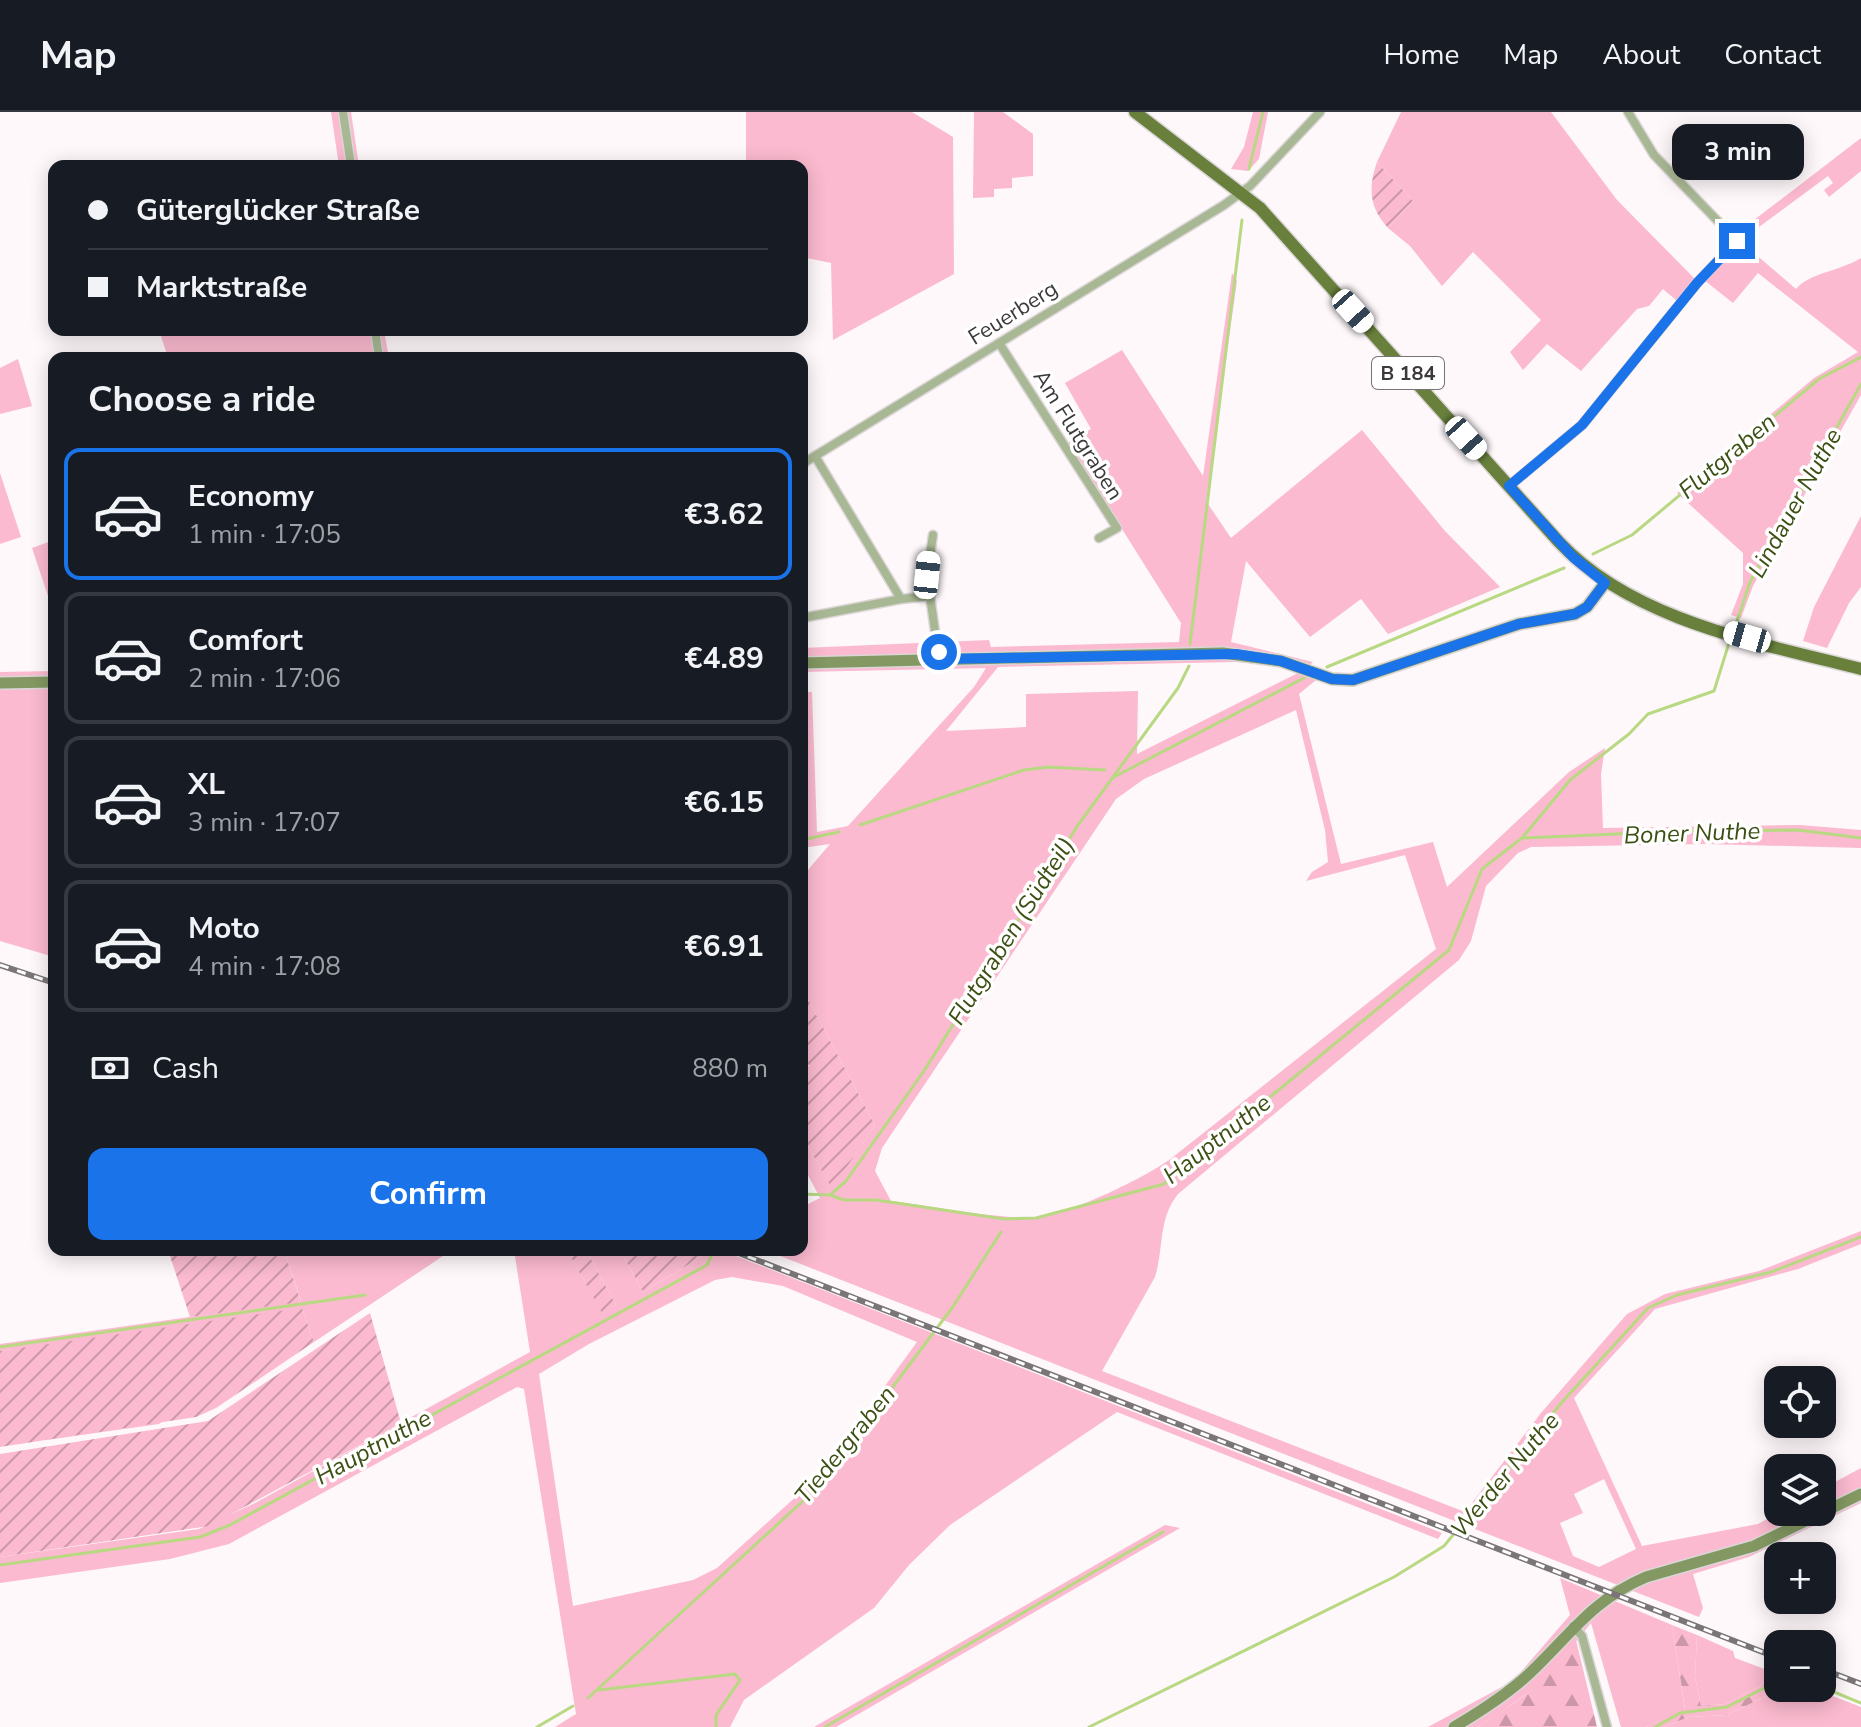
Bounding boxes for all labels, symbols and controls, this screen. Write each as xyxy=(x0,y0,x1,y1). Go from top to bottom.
text: Map xyxy=(40,30,117,81)
text: Home xyxy=(1384,36,1459,74)
text: Map xyxy=(1503,36,1558,74)
text: About xyxy=(1602,36,1680,74)
text: Contact xyxy=(1724,36,1821,74)
callout: 3 min xyxy=(1671,125,1803,181)
text: 3 min xyxy=(1704,134,1772,169)
text: Güterglücker Straße xyxy=(136,190,420,231)
route end xyxy=(1719,223,1755,259)
text: Marktstraße xyxy=(136,267,307,308)
street label: Feuerberg xyxy=(962,274,1064,352)
car xyxy=(1328,285,1378,337)
road number: B 184 xyxy=(1372,357,1444,389)
street label: Am Flutgraben xyxy=(1026,364,1130,506)
text: Choose a ride xyxy=(88,375,316,424)
water label: Flutgraben xyxy=(1672,406,1782,506)
car xyxy=(1441,412,1491,464)
water label: Lindauer Nuthe xyxy=(1741,422,1849,583)
text: Economy xyxy=(188,476,314,517)
icon: car xyxy=(92,478,164,550)
text: €3.62 xyxy=(685,494,764,535)
text: 1 min · 17:05 xyxy=(188,517,341,552)
car xyxy=(913,550,941,600)
car xyxy=(1721,619,1773,655)
text: Comfort xyxy=(188,620,303,661)
icon: car xyxy=(92,622,164,694)
route start xyxy=(921,634,957,670)
text: €4.89 xyxy=(685,638,764,679)
text: 2 min · 17:06 xyxy=(188,661,341,696)
text: XL xyxy=(188,764,225,805)
icon: car xyxy=(92,766,164,838)
text: €6.15 xyxy=(685,782,764,823)
text: 3 min · 17:07 xyxy=(188,805,341,840)
water label: Boner Nuthe xyxy=(1623,815,1761,851)
water label: Flutgraben (Südteil) xyxy=(940,831,1082,1031)
text: Moto xyxy=(188,908,260,949)
icon: car xyxy=(92,910,164,982)
text: €6.91 xyxy=(685,926,764,967)
text: 4 min · 17:08 xyxy=(188,949,341,984)
icon: cash xyxy=(88,1046,132,1090)
text: Cash xyxy=(152,1048,219,1089)
text: 880 m xyxy=(692,1051,768,1086)
water label: Hauptnuthe xyxy=(1156,1087,1278,1191)
button: Confirm xyxy=(88,1148,768,1240)
map controls xyxy=(1764,1366,1836,1702)
button: locate xyxy=(1764,1366,1836,1438)
water label: Tiedergraben xyxy=(787,1379,903,1511)
water label: Hauptnuthe xyxy=(309,1402,437,1492)
water label: Werder Nuthe xyxy=(1443,1406,1567,1544)
button: layers xyxy=(1764,1454,1836,1526)
button: + xyxy=(1764,1542,1836,1614)
button: − xyxy=(1764,1630,1836,1702)

